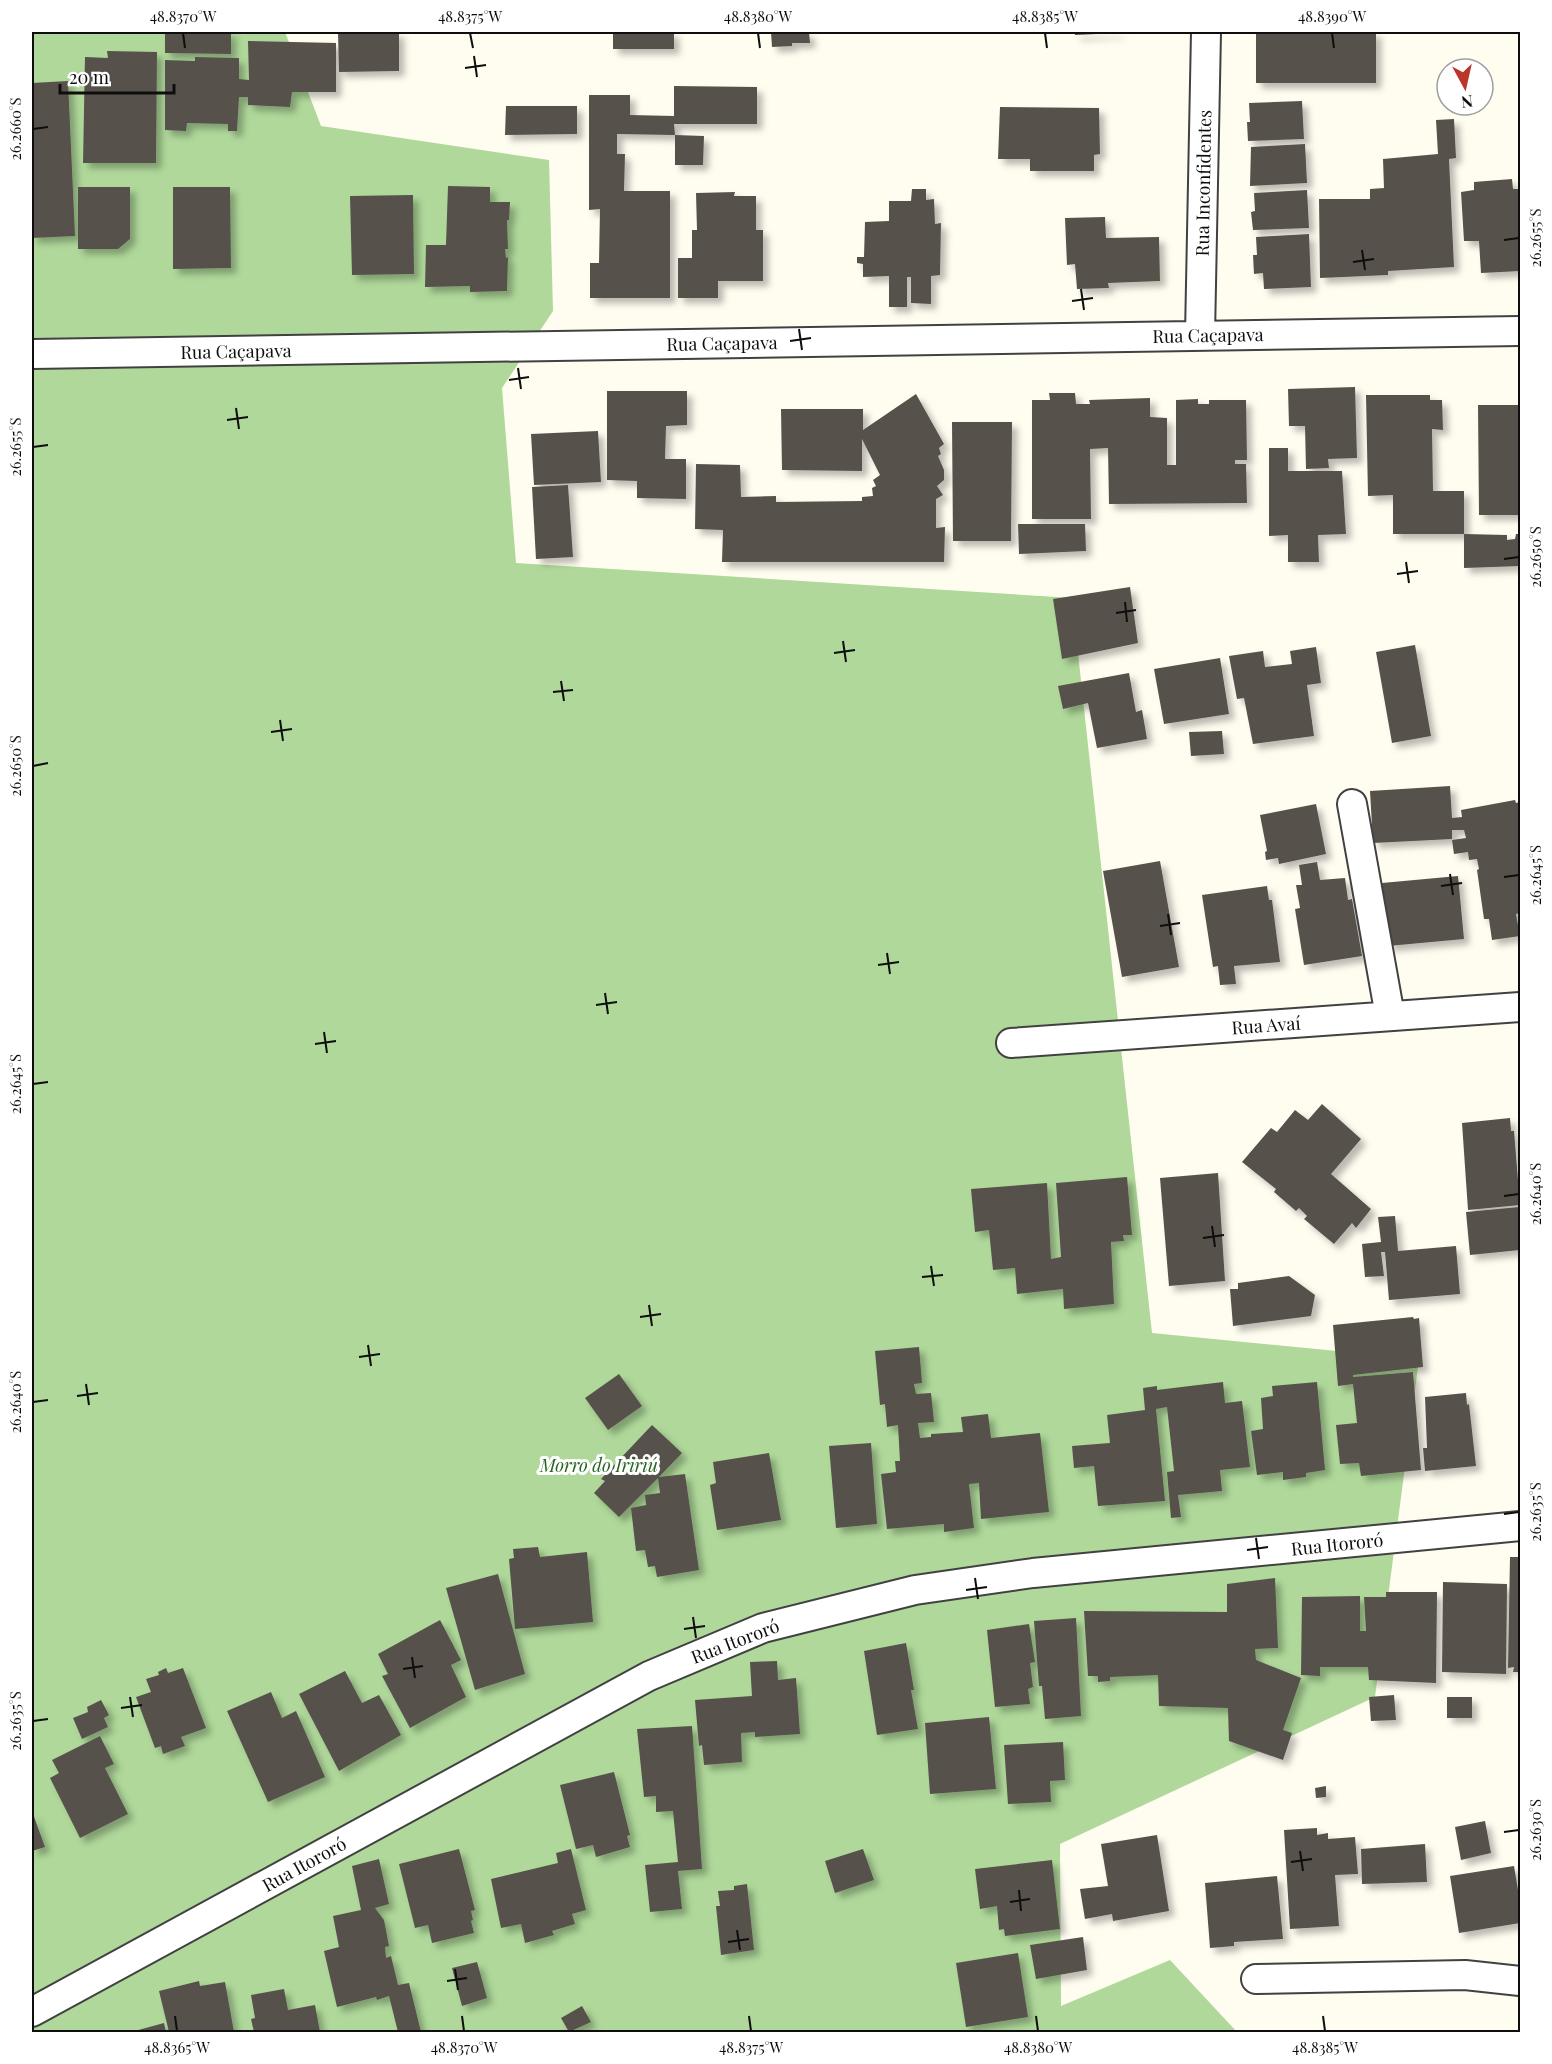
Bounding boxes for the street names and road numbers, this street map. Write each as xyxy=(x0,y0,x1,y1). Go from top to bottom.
street label: Rua Inconfidentes xyxy=(1190,110,1216,256)
street label: Rua Caçapava xyxy=(1152,322,1264,348)
street label: Rua Caçapava xyxy=(666,330,778,356)
street label: Rua Caçapava xyxy=(180,338,292,364)
street label: Rua Avaí xyxy=(1231,1011,1301,1039)
street label: Rua Itororó xyxy=(1290,1527,1384,1561)
street label: Rua Itororó xyxy=(687,1613,783,1669)
street label: Rua Itororó xyxy=(258,1831,350,1897)

